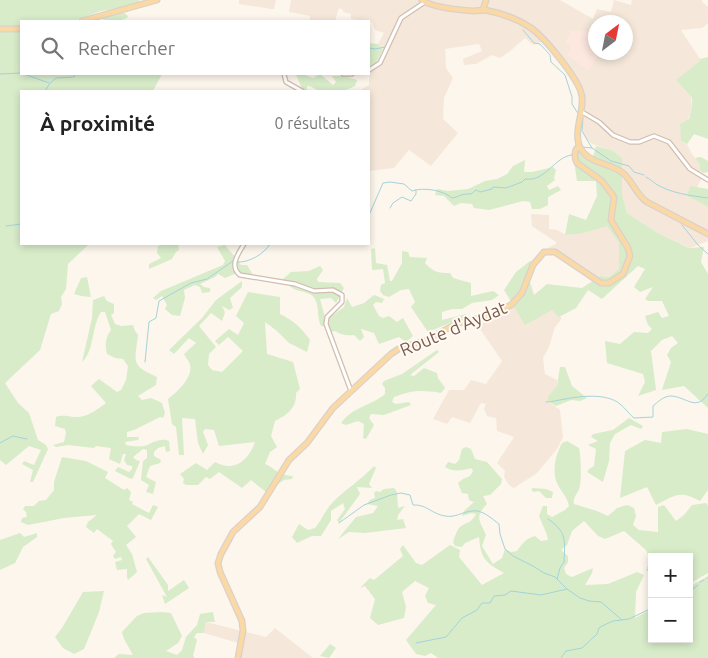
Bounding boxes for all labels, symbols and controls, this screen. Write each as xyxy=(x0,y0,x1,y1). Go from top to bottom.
north arrow xyxy=(588,15,633,60)
search box xyxy=(20,20,370,75)
icon: search xyxy=(38,34,66,62)
text: Rechercher xyxy=(78,37,175,59)
text: À proximité xyxy=(40,111,155,135)
text: 0 résultats xyxy=(274,114,350,132)
street label: Route d'Aydat xyxy=(397,297,509,359)
map controls xyxy=(648,553,693,643)
button: + xyxy=(648,553,693,598)
button: − xyxy=(648,598,693,643)

